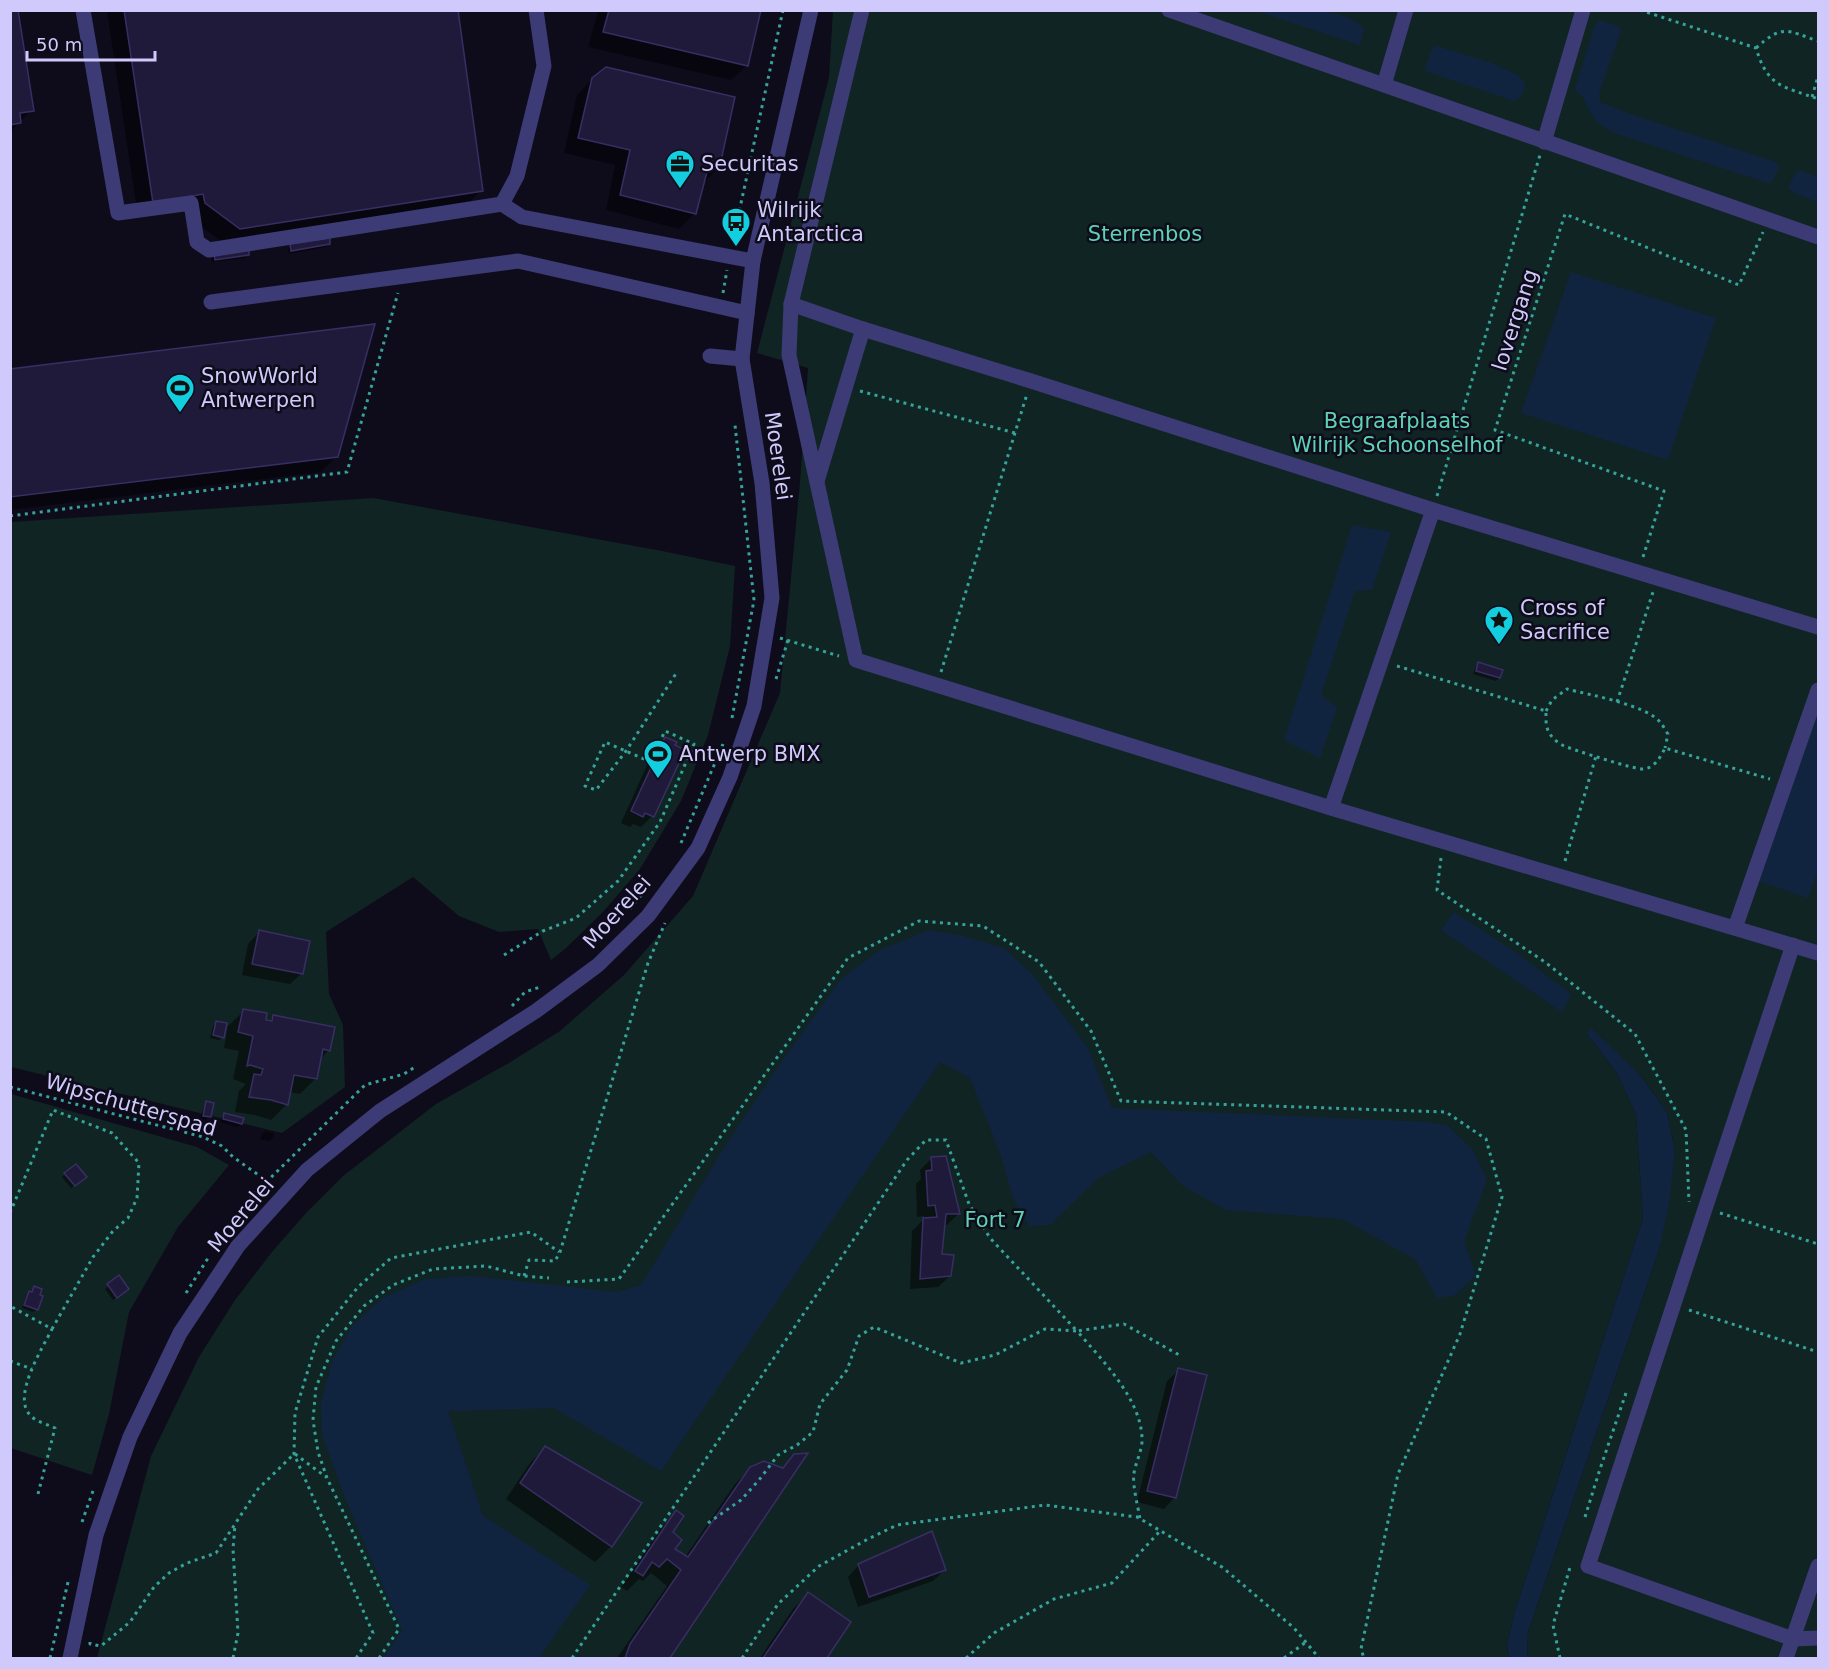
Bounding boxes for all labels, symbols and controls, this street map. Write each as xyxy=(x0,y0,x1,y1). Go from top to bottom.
scale bar xyxy=(27,24,154,62)
text: 50 m xyxy=(36,34,82,55)
office icon: Securitas xyxy=(664,148,696,190)
place label: Securitas xyxy=(701,152,799,176)
place label: Wilrijk Antarctica xyxy=(757,198,864,246)
bus stop icon: Wilrijk Antarctica xyxy=(720,206,752,248)
park label: Sterrenbos xyxy=(1088,222,1202,246)
street label: lovergang xyxy=(1487,266,1543,374)
place label: SnowWorld Antwerpen xyxy=(201,364,318,412)
sports icon: SnowWorld Antwerpen xyxy=(164,372,196,414)
park label: Begraafplaats Wilrijk Schoonselhof xyxy=(1291,409,1503,457)
street label: Moerelei xyxy=(760,410,796,502)
place label: Cross of Sacrifice xyxy=(1520,596,1610,644)
place icon: Cross of Sacrifice xyxy=(1483,604,1515,646)
sports icon: Antwerp BMX xyxy=(642,738,674,780)
place label: Antwerp BMX xyxy=(679,742,821,766)
street label: Moerelei xyxy=(578,871,656,953)
street label: Wipschutterspad xyxy=(43,1069,219,1141)
street label: Moerelei xyxy=(203,1173,279,1257)
park label: Fort 7 xyxy=(964,1208,1026,1232)

